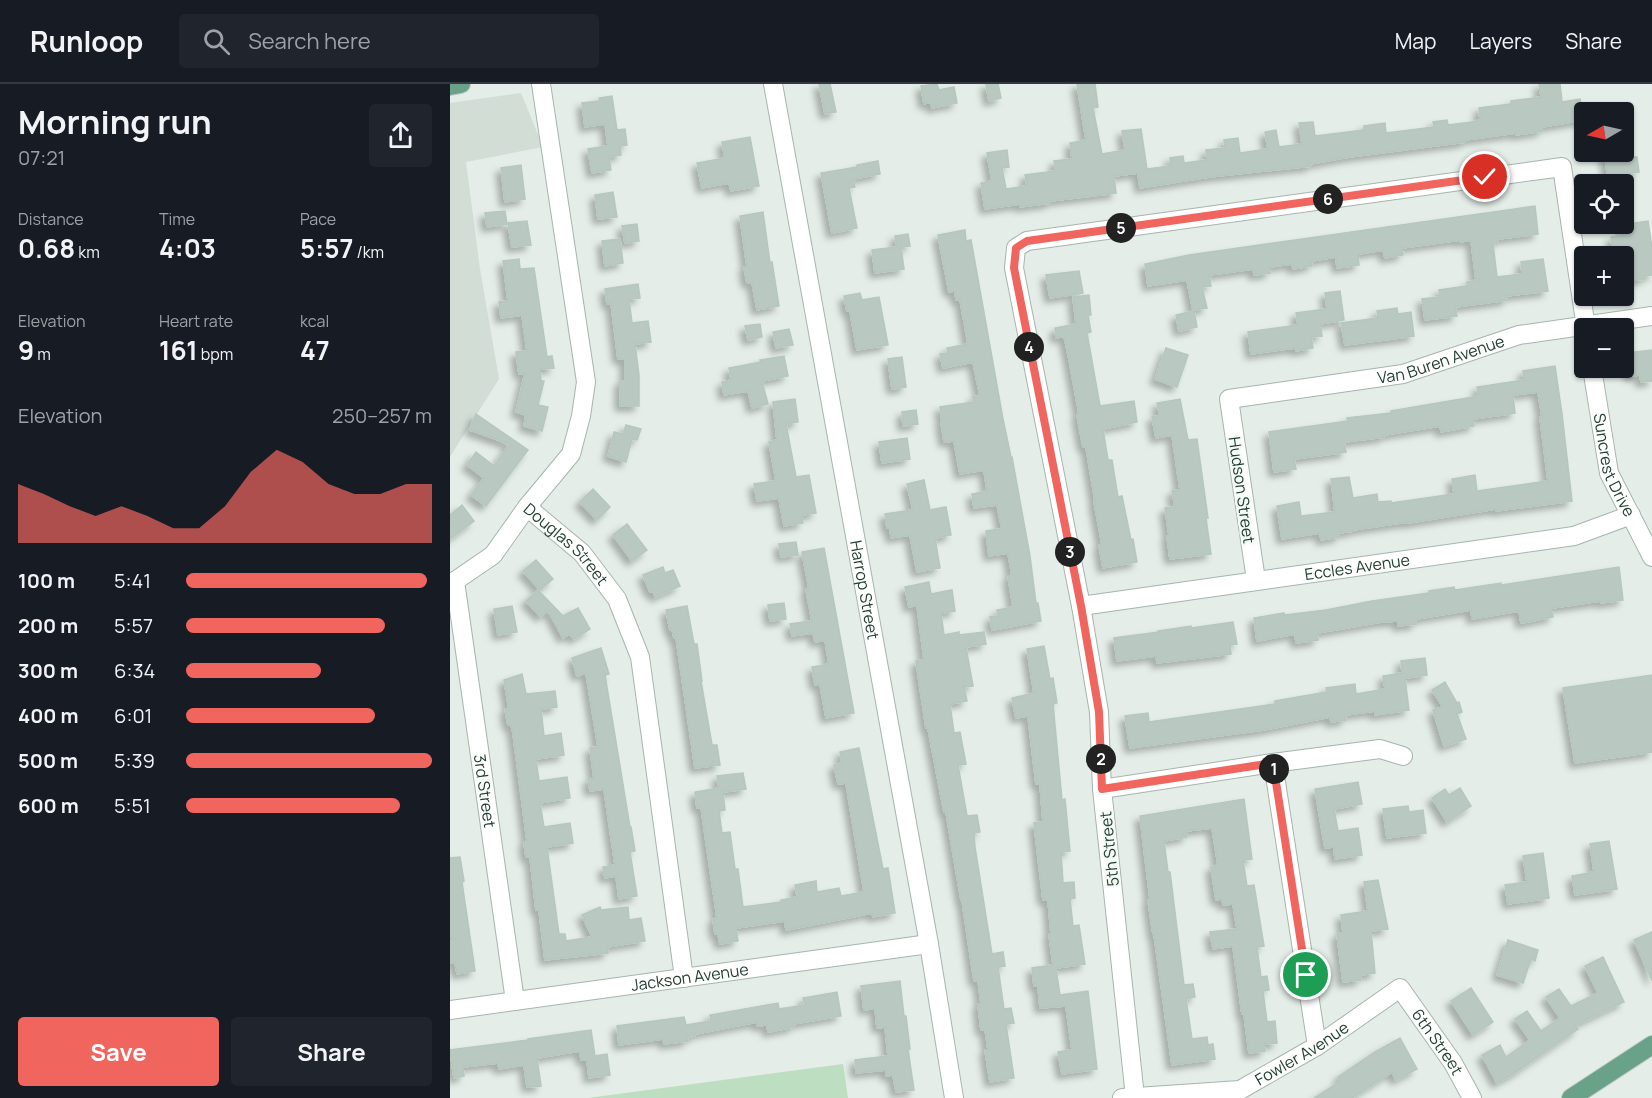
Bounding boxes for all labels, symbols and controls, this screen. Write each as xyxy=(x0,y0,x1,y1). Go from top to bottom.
search box xyxy=(179,14,599,68)
text: Runloop xyxy=(30,22,143,60)
icon: search xyxy=(200,25,233,58)
text: Search here xyxy=(248,26,371,56)
text: Map xyxy=(1395,27,1436,55)
text: Layers xyxy=(1469,27,1532,55)
text: Share xyxy=(1565,27,1622,55)
text: Morning run xyxy=(18,99,212,144)
north arrow xyxy=(1574,102,1634,162)
map controls xyxy=(1574,102,1634,378)
button: share xyxy=(369,104,432,167)
text: 07:21 xyxy=(18,144,65,171)
pin xyxy=(1459,151,1510,202)
icon: check xyxy=(1468,160,1501,193)
button: locate xyxy=(1574,174,1634,234)
pin: 6 xyxy=(1313,184,1343,214)
text: 6 xyxy=(1323,188,1333,210)
text: Distance xyxy=(18,208,84,230)
text: Time xyxy=(159,208,195,230)
text: Pace xyxy=(300,208,336,230)
pin: 5 xyxy=(1106,213,1136,243)
text: 5 xyxy=(1116,217,1126,239)
text: 0.68 xyxy=(18,230,75,266)
text: 4:03 xyxy=(159,230,216,266)
text: 5:57 xyxy=(300,230,353,266)
text: km xyxy=(75,241,100,263)
text: /km xyxy=(353,241,384,263)
button: + xyxy=(1574,246,1634,306)
text: Elevation xyxy=(18,310,86,332)
text: Heart rate xyxy=(159,310,233,332)
text: kcal xyxy=(300,310,329,332)
button: − xyxy=(1574,318,1634,378)
street label: Van Buren Avenue xyxy=(1376,330,1507,389)
text: 9 xyxy=(18,332,34,368)
text: 161 xyxy=(159,332,198,368)
text: 47 xyxy=(300,332,330,368)
pin: 4 xyxy=(1014,332,1044,362)
text: 4 xyxy=(1024,336,1034,358)
text: m xyxy=(34,343,51,365)
text: bpm xyxy=(198,343,233,365)
text: Elevation xyxy=(18,402,102,429)
text: 250–257 m xyxy=(332,402,432,429)
street label: Suncrest Drive xyxy=(1588,412,1641,520)
street label: Hudson Street xyxy=(1224,435,1260,545)
street label: Douglas Street xyxy=(519,498,613,590)
pin: 3 xyxy=(1055,537,1085,567)
street label: Harrop Street xyxy=(845,538,885,641)
text: 3 xyxy=(1065,541,1075,563)
street label: Eccles Avenue xyxy=(1303,548,1411,585)
text: 100 m xyxy=(18,567,75,594)
text: 5:41 xyxy=(114,567,151,594)
text: 200 m xyxy=(18,612,78,639)
text: 5:57 xyxy=(114,612,153,639)
text: 300 m xyxy=(18,657,78,684)
text: 6:34 xyxy=(114,657,155,684)
text: 400 m xyxy=(18,702,78,729)
text: 6:01 xyxy=(114,702,152,729)
pin: 2 xyxy=(1086,744,1116,774)
text: 500 m xyxy=(18,747,78,774)
text: 5:39 xyxy=(114,747,155,774)
text: 2 xyxy=(1096,748,1106,770)
street label: 3rd Street xyxy=(469,753,501,829)
pin: 1 xyxy=(1259,754,1289,784)
text: 1 xyxy=(1270,758,1278,780)
text: 600 m xyxy=(18,792,79,819)
text: 5:51 xyxy=(114,792,151,819)
street label: 5th Street xyxy=(1094,810,1124,888)
pin xyxy=(1280,949,1331,1000)
street label: Jackson Avenue xyxy=(630,958,750,996)
icon: arrive xyxy=(1289,958,1322,991)
street label: 6th Street xyxy=(1407,1004,1468,1079)
street label: Fowler Avenue xyxy=(1251,1016,1353,1090)
button: Save xyxy=(18,1017,219,1086)
button: Share xyxy=(231,1017,432,1086)

